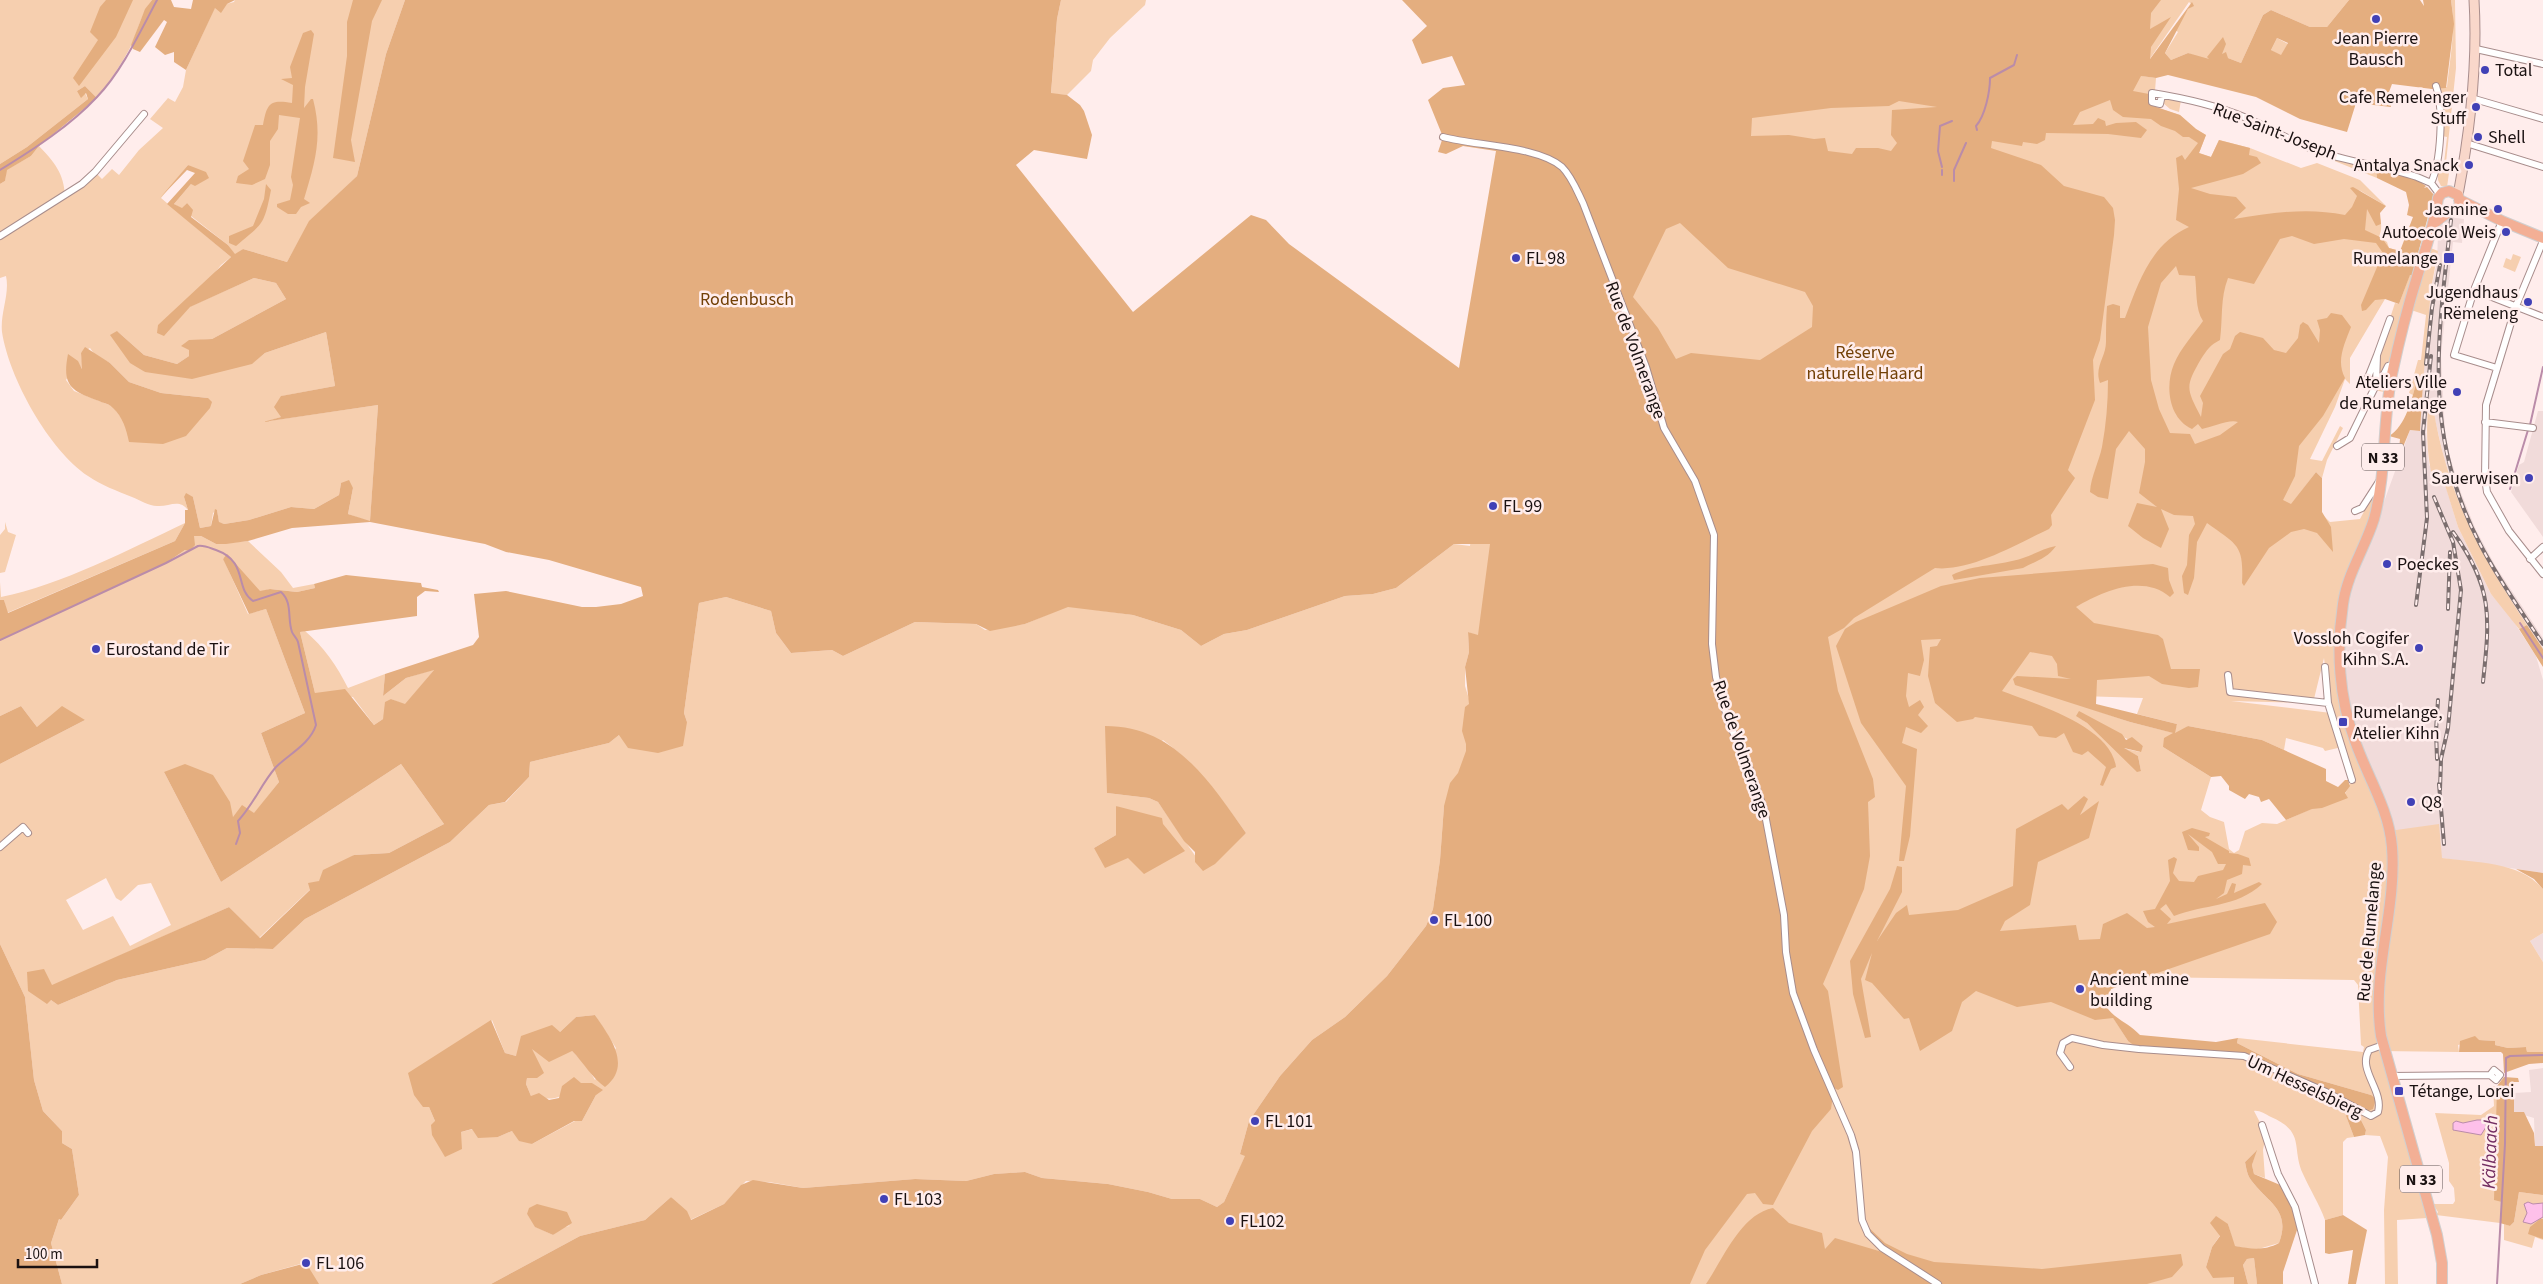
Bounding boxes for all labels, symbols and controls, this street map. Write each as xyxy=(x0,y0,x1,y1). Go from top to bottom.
marker: Jean Pierre Bausch xyxy=(2370,13,2382,25)
place label: Jean Pierre Bausch xyxy=(2334,26,2418,72)
place label: Total xyxy=(2495,58,2532,83)
marker: Total xyxy=(2479,64,2491,76)
place label: Cafe Remelenger Stuff xyxy=(2339,85,2467,131)
street label: Rue Saint-Joseph xyxy=(2209,96,2340,167)
marker: Cafe Remelenger Stuff xyxy=(2470,101,2482,113)
place label: Shell xyxy=(2488,125,2526,150)
marker: Shell xyxy=(2472,131,2484,143)
place label: Antalya Snack xyxy=(2354,153,2459,178)
marker: Antalya Snack xyxy=(2463,159,2475,171)
place label: Jasmine xyxy=(2425,197,2488,222)
marker: Jasmine xyxy=(2492,203,2504,215)
place label: Autoecole Weis xyxy=(2382,220,2496,245)
marker: Autoecole Weis xyxy=(2500,226,2512,238)
place label: FL 98 xyxy=(1526,246,1565,271)
place label: Rumelange xyxy=(2353,246,2438,271)
marker: Rumelange xyxy=(2442,251,2456,265)
marker: FL 98 xyxy=(1510,252,1522,264)
street label: Rue de Volmerange xyxy=(1599,278,1672,423)
place label: Jugendhaus Rëmeleng xyxy=(2426,280,2518,326)
park label: Rodenbusch xyxy=(700,287,794,312)
marker: Jugendhaus Rëmeleng xyxy=(2522,296,2534,308)
park label: Réserve naturelle Haard xyxy=(1806,340,1924,386)
place label: Ateliers Ville de Rumelange xyxy=(2339,370,2447,416)
marker: Ateliers Ville de Rumelange xyxy=(2451,386,2463,398)
road number: N 33 xyxy=(2362,444,2404,471)
place label: Sauerwisen xyxy=(2431,466,2519,491)
marker: Sauerwisen xyxy=(2523,472,2535,484)
place label: FL 99 xyxy=(1503,494,1542,519)
marker: FL 99 xyxy=(1487,500,1499,512)
place label: Poeckes xyxy=(2397,552,2459,577)
marker: Poeckes xyxy=(2381,558,2393,570)
place label: Vossloh Cogifer Kihn S.A. xyxy=(2294,626,2410,672)
place label: Eurostand de Tir xyxy=(106,637,230,662)
marker: Vossloh Cogifer Kihn S.A. xyxy=(2413,642,2425,654)
marker: Eurostand de Tir xyxy=(90,643,102,655)
street label: Rue de Volmerange xyxy=(1706,677,1777,822)
place label: Rumelange, Atelier Kihn xyxy=(2353,700,2443,746)
marker: Rumelange, Atelier Kihn xyxy=(2337,716,2349,728)
place label: Q8 xyxy=(2421,790,2442,815)
marker: Q8 xyxy=(2405,796,2417,808)
street label: Rue de Rumelange xyxy=(2351,861,2388,1003)
place label: FL 100 xyxy=(1444,908,1492,933)
marker: FL 100 xyxy=(1428,914,1440,926)
place label: Ancient mine building xyxy=(2090,967,2189,1013)
marker: Ancient mine building xyxy=(2074,983,2086,995)
street label: Um Hesselsbierg xyxy=(2243,1049,2367,1124)
place label: Tétange, Lorei xyxy=(2409,1079,2514,1104)
marker: Tétange, Lorei xyxy=(2393,1085,2405,1097)
place label: FL 101 xyxy=(1265,1109,1313,1134)
marker: FL 101 xyxy=(1249,1115,1261,1127)
water label: Kälbaach xyxy=(2476,1115,2505,1190)
road number: N 33 xyxy=(2400,1166,2442,1192)
place label: FL 103 xyxy=(894,1187,942,1212)
marker: FL 103 xyxy=(878,1193,890,1205)
place label: FL102 xyxy=(1240,1209,1285,1234)
marker: FL102 xyxy=(1224,1215,1236,1227)
scale bar xyxy=(18,1236,96,1268)
text: 100 m xyxy=(25,1244,63,1265)
place label: FL 106 xyxy=(316,1251,364,1276)
marker: FL 106 xyxy=(300,1257,312,1269)

